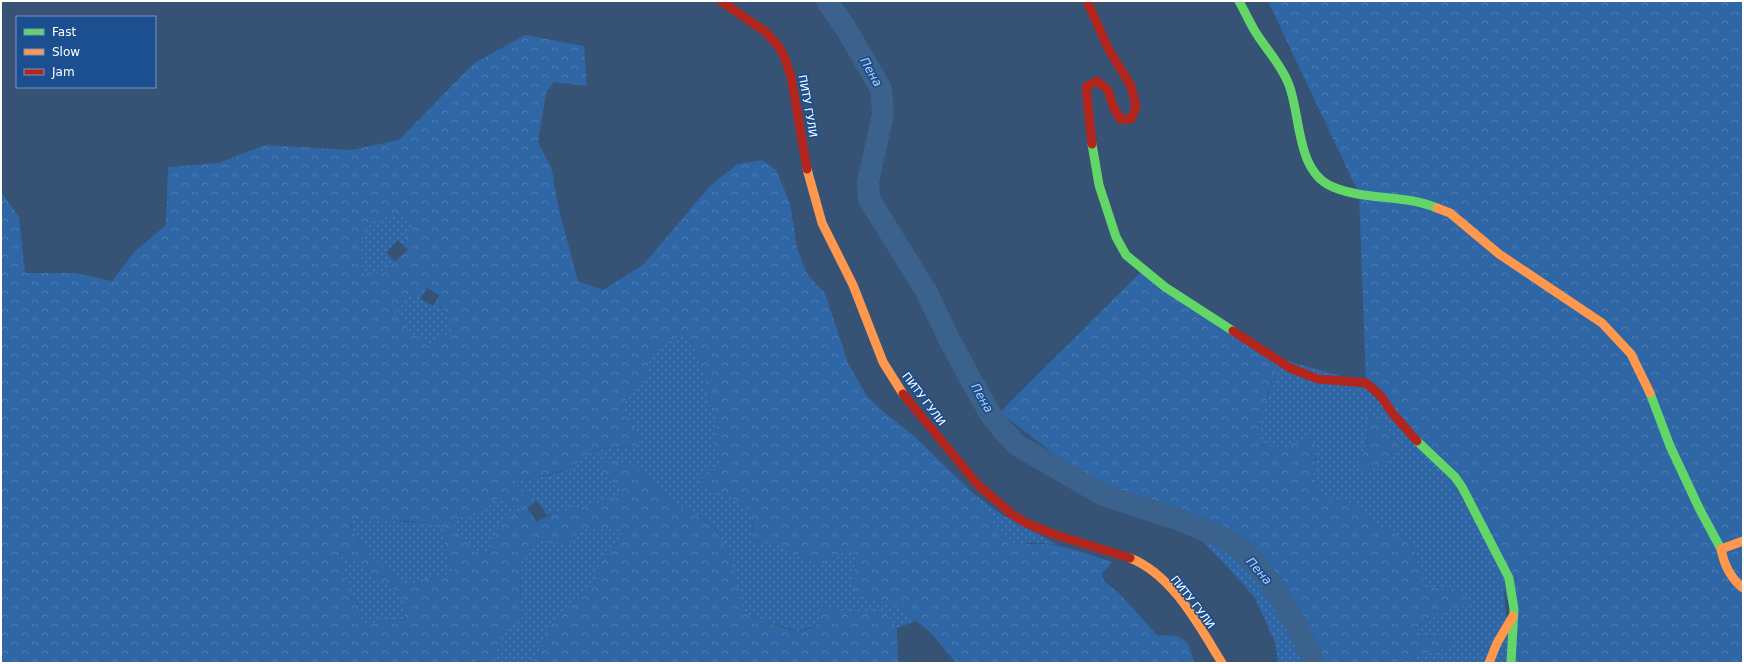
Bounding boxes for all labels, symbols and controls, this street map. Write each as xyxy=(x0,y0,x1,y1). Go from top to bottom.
legend xyxy=(16,16,156,88)
text: Fast xyxy=(52,25,76,39)
text: Slow xyxy=(52,45,80,59)
water label: Пена xyxy=(857,55,885,89)
text: Jam xyxy=(51,65,75,79)
street label: ПИТУ ГУЛИ xyxy=(796,74,819,138)
street label: ПИТУ ГУЛИ xyxy=(899,370,948,429)
water label: Пена xyxy=(968,381,996,415)
water label: Пена xyxy=(1243,554,1275,588)
street label: ПИТУ ГУЛИ xyxy=(1168,573,1217,631)

